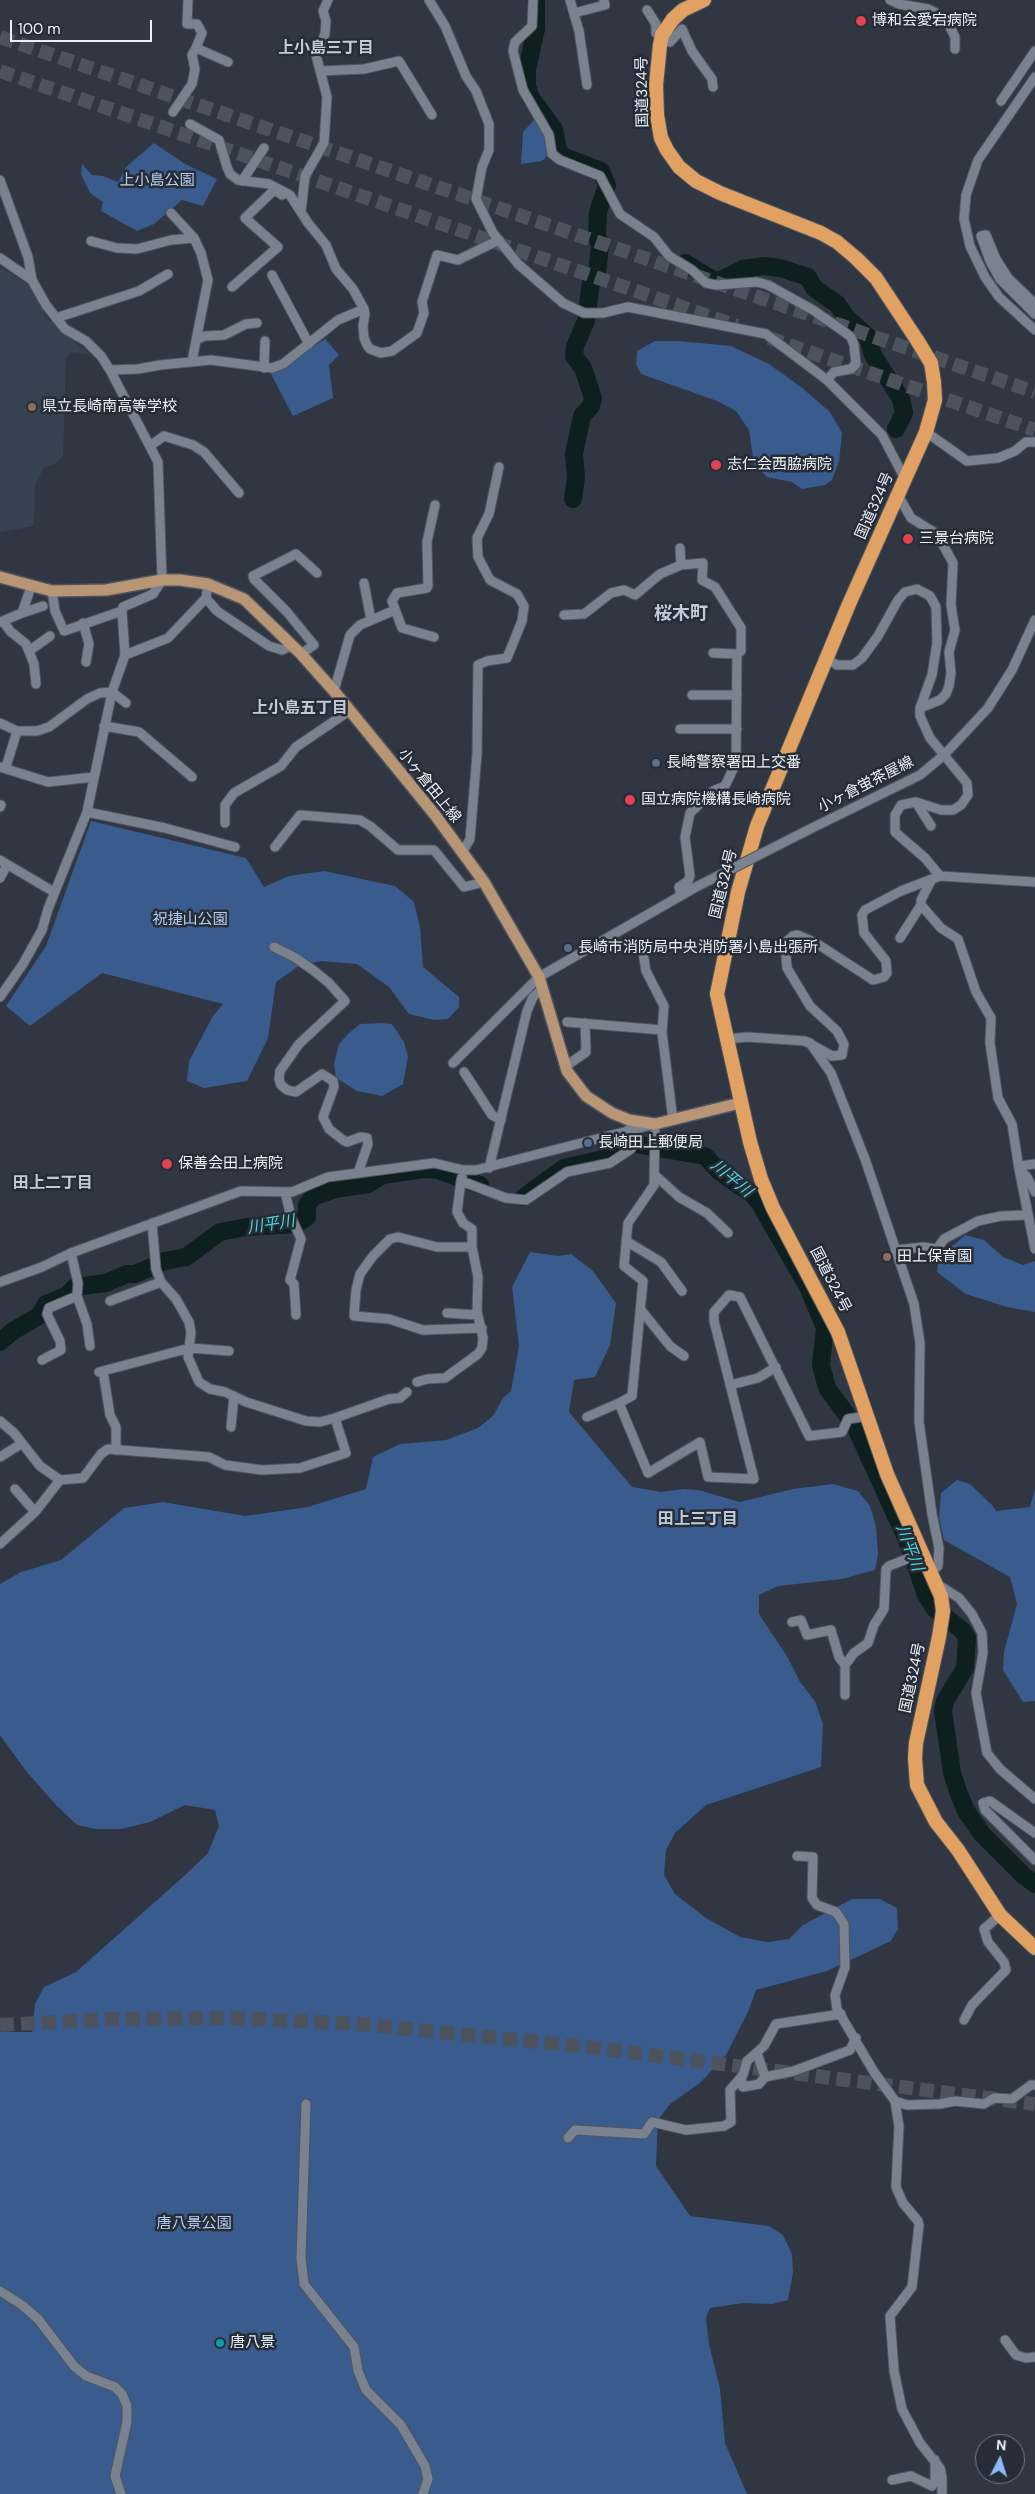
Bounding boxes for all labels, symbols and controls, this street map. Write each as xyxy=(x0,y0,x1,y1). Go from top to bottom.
scale bar xyxy=(12,10,155,42)
place label: 博和会愛宕病院 xyxy=(872,12,977,30)
marker: 博和会愛宕病院 xyxy=(854,14,868,28)
text: 100 m xyxy=(18,19,61,39)
district label: 上小島三丁目 xyxy=(278,39,374,59)
street label: 国道324号 xyxy=(633,56,653,128)
park label: 上小島公園 xyxy=(120,172,194,190)
place label: 県立長崎南高等学校 xyxy=(42,398,177,416)
marker: 県立長崎南高等学校 xyxy=(26,401,38,413)
place label: 志仁会西脇病院 xyxy=(727,456,832,474)
marker: 志仁会西脇病院 xyxy=(709,458,723,472)
street label: 国道324号 xyxy=(852,470,898,542)
place label: 三景台病院 xyxy=(919,530,994,548)
marker: 三景台病院 xyxy=(901,532,915,546)
district label: 桜木町 xyxy=(654,603,708,625)
district label: 上小島五丁目 xyxy=(252,699,348,719)
street label: 小ヶ倉田上線 xyxy=(394,745,464,827)
street label: 小ヶ倉蛍茶屋線 xyxy=(815,753,917,817)
place label: 長崎警察署田上交番 xyxy=(666,754,801,772)
marker: 長崎警察署田上交番 xyxy=(650,757,662,769)
place label: 国立病院機構長崎病院 xyxy=(641,791,791,809)
marker: 国立病院機構長崎病院 xyxy=(623,793,637,807)
street label: 国道324号 xyxy=(707,847,741,921)
park label: 祝捷山公園 xyxy=(153,911,227,929)
place label: 長崎市消防局中央消防署小島出張所 xyxy=(578,939,818,957)
marker: 長崎市消防局中央消防署小島出張所 xyxy=(562,942,574,954)
place label: 長崎田上郵便局 xyxy=(598,1134,703,1152)
marker: 長崎田上郵便局 xyxy=(582,1137,594,1149)
place label: 保善会田上病院 xyxy=(178,1155,283,1173)
water label: 川平川 xyxy=(706,1156,756,1202)
marker: 保善会田上病院 xyxy=(160,1157,174,1171)
district label: 田上二丁目 xyxy=(13,1174,93,1194)
water label: 川平川 xyxy=(246,1212,296,1238)
street label: 国道324号 xyxy=(806,1244,854,1316)
place label: 田上保育園 xyxy=(897,1248,972,1266)
marker: 田上保育園 xyxy=(881,1251,893,1263)
district label: 田上三丁目 xyxy=(658,1510,738,1530)
water label: 川平川 xyxy=(891,1522,927,1574)
street label: 国道324号 xyxy=(897,1641,929,1715)
park label: 唐八景公園 xyxy=(157,2215,231,2233)
place label: 唐八景 xyxy=(230,2334,275,2352)
marker: 唐八景 xyxy=(214,2337,226,2349)
north arrow xyxy=(975,2434,1025,2484)
text: N xyxy=(995,2436,1007,2454)

